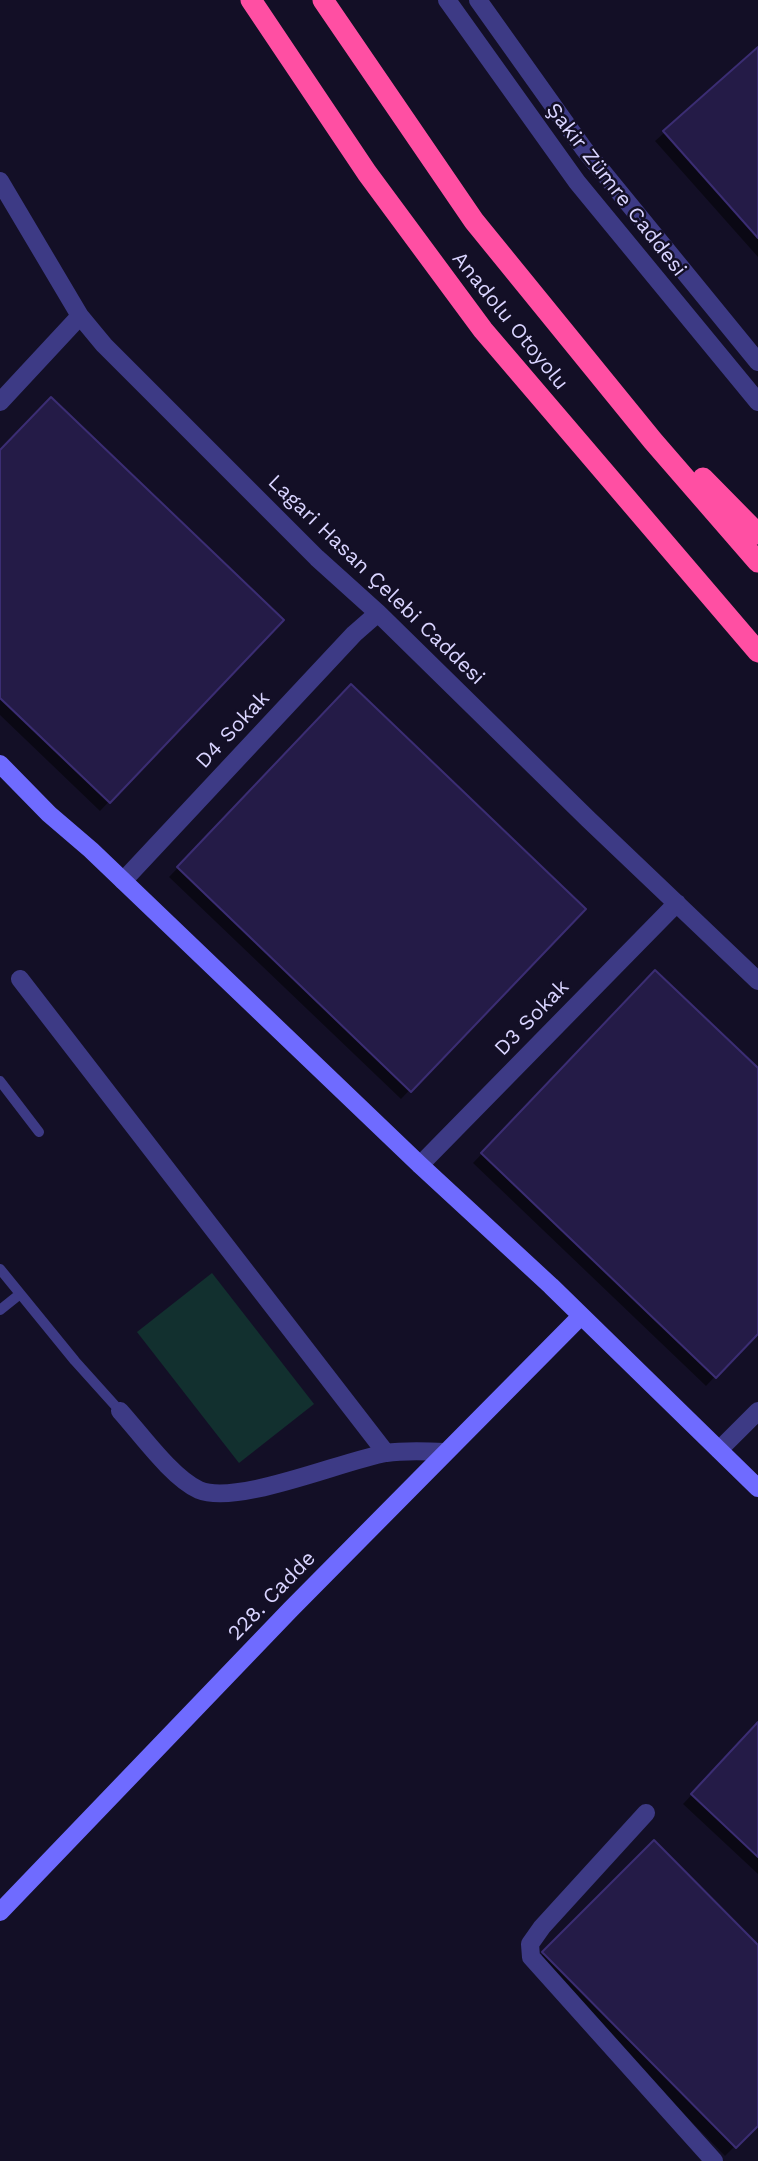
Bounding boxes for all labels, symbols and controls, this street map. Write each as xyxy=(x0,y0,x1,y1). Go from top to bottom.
street label: Şakir Zümre Caddesi xyxy=(540,98,692,282)
street label: Anadolu Otoyolu xyxy=(447,247,573,395)
street label: Lagari Hasan Çelebi Caddesi xyxy=(262,470,490,690)
street label: D4 Sokak xyxy=(191,686,275,774)
street label: D3 Sokak xyxy=(490,975,574,1061)
street label: 228. Cadde xyxy=(223,1546,321,1646)

